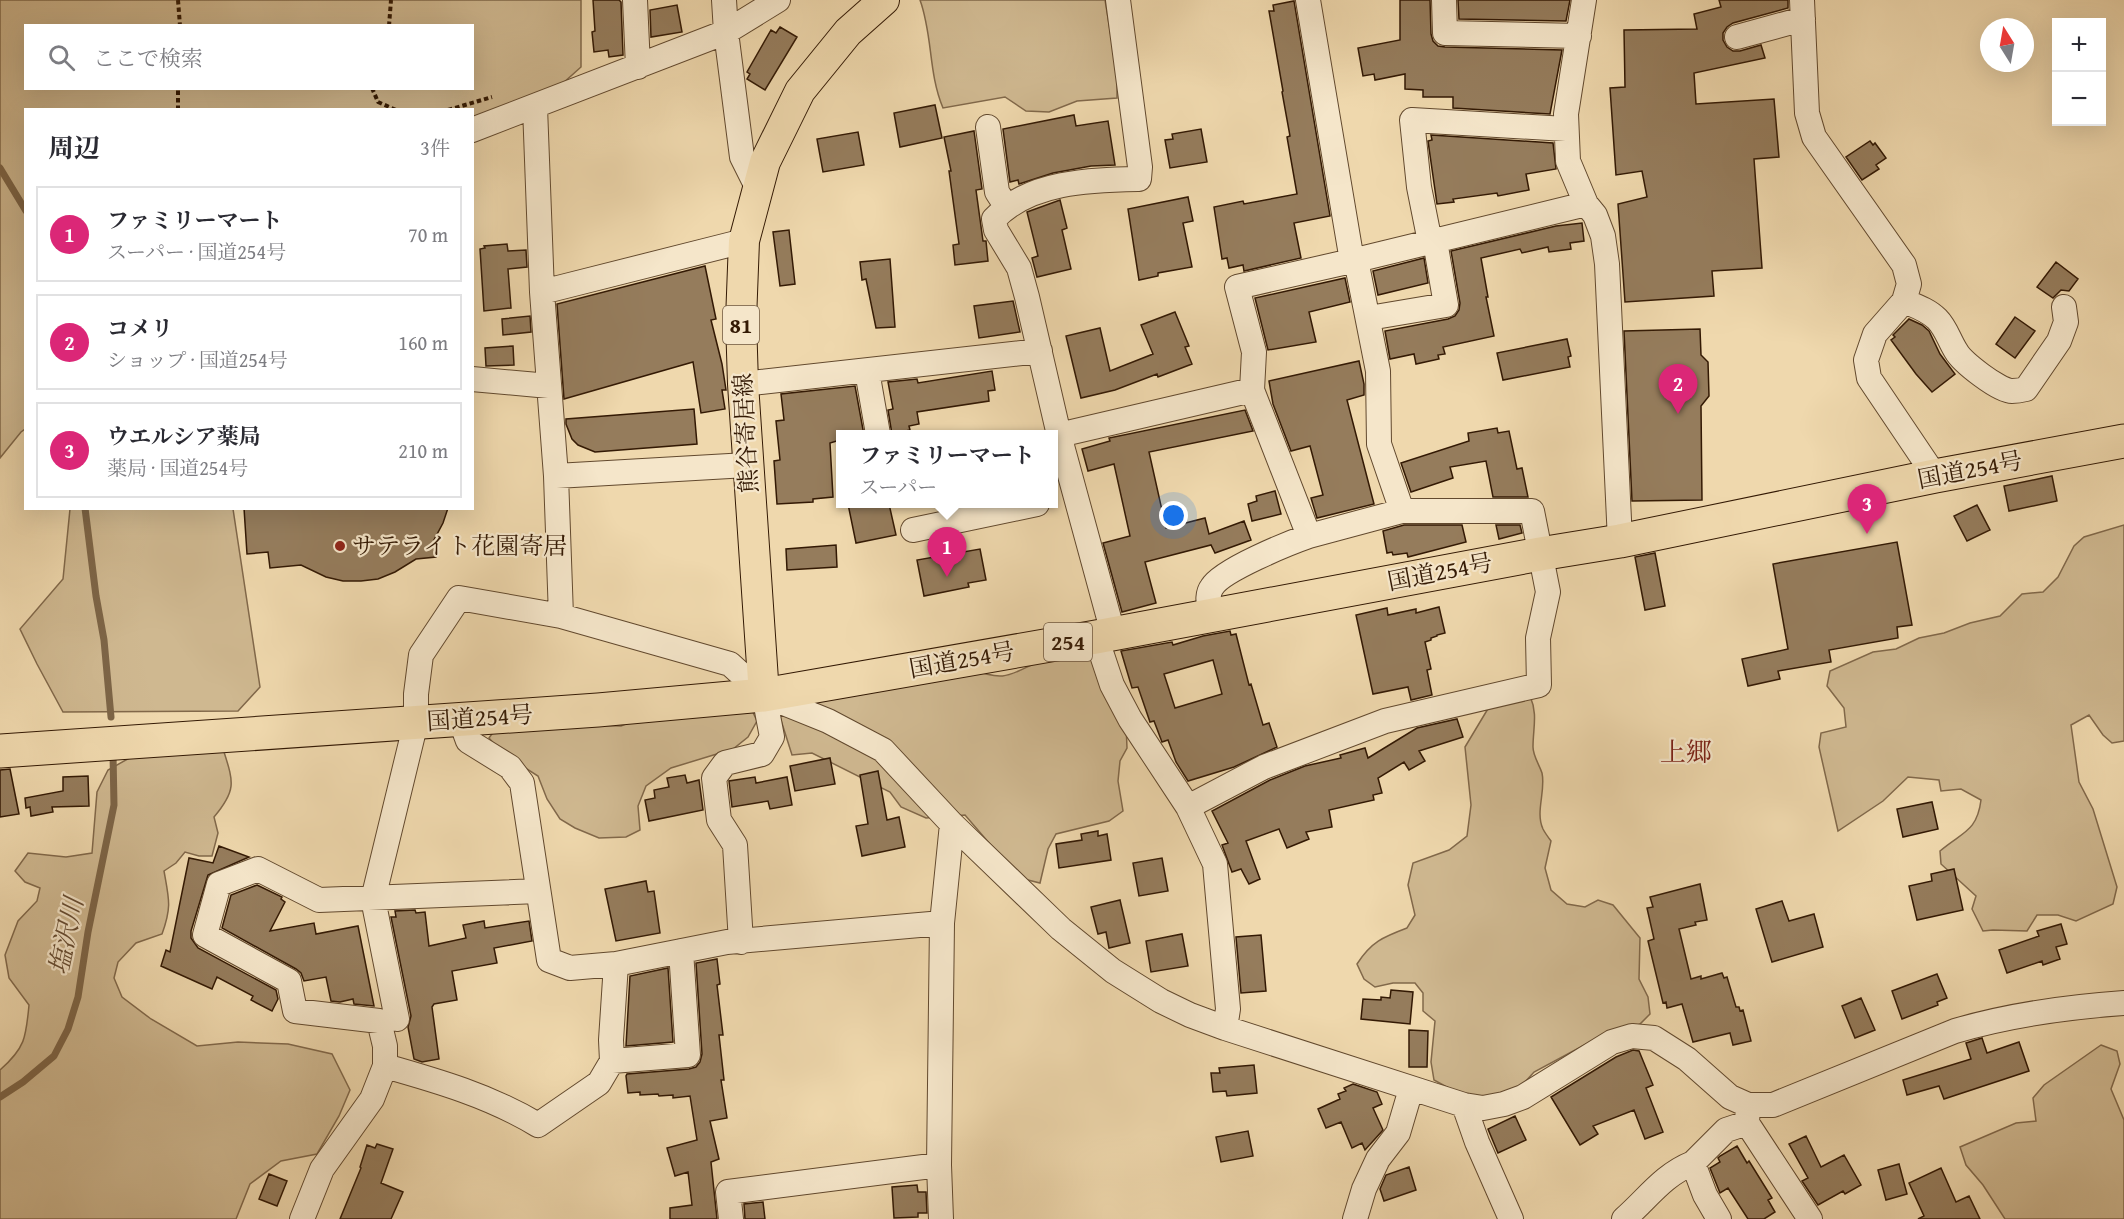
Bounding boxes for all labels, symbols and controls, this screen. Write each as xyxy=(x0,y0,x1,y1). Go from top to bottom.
north arrow xyxy=(1980,18,2034,72)
map controls xyxy=(2052,18,2106,126)
button: + xyxy=(2052,18,2106,72)
search box xyxy=(24,24,474,90)
icon: search xyxy=(45,41,78,74)
text: ここで検索 xyxy=(93,42,203,74)
button: − xyxy=(2052,72,2106,126)
text: 周辺 xyxy=(48,128,100,167)
text: 3件 xyxy=(420,133,450,162)
text: ファミリーマート xyxy=(107,204,283,236)
text: 1 xyxy=(64,220,75,249)
text: 70 m xyxy=(408,220,448,249)
text: スーパー · 国道254号 xyxy=(107,237,286,266)
road number: 81 xyxy=(723,306,759,344)
text: コメリ xyxy=(107,312,173,344)
text: 2 xyxy=(64,328,75,357)
text: 160 m xyxy=(398,328,448,357)
text: ショップ · 国道254号 xyxy=(107,345,288,374)
pin: 2 xyxy=(1658,364,1698,414)
street label: 熊谷寄居線 xyxy=(725,372,766,494)
text: ウエルシア薬局 xyxy=(107,420,260,452)
popup xyxy=(836,430,1058,508)
text: 3 xyxy=(64,436,75,465)
text: 210 m xyxy=(398,436,448,465)
text: ファミリーマート xyxy=(859,439,1035,471)
street label: 国道254号 xyxy=(1914,442,2026,497)
text: 薬局 · 国道254号 xyxy=(107,453,248,482)
text: スーパー xyxy=(859,472,937,501)
pin: 3 xyxy=(1848,484,1886,534)
your location xyxy=(1159,501,1188,530)
place label: サテライト花園寄居 xyxy=(352,528,567,563)
pin: 1 xyxy=(928,528,966,577)
marker: サテライト花園寄居 xyxy=(333,539,347,553)
street label: 国道254号 xyxy=(1384,544,1496,599)
road number: 254 xyxy=(1044,623,1092,661)
street label: 国道254号 xyxy=(906,633,1017,686)
street label: 国道254号 xyxy=(426,696,534,739)
district label: 上郷 xyxy=(1660,732,1712,771)
water label: 塩沢川 xyxy=(38,891,93,978)

